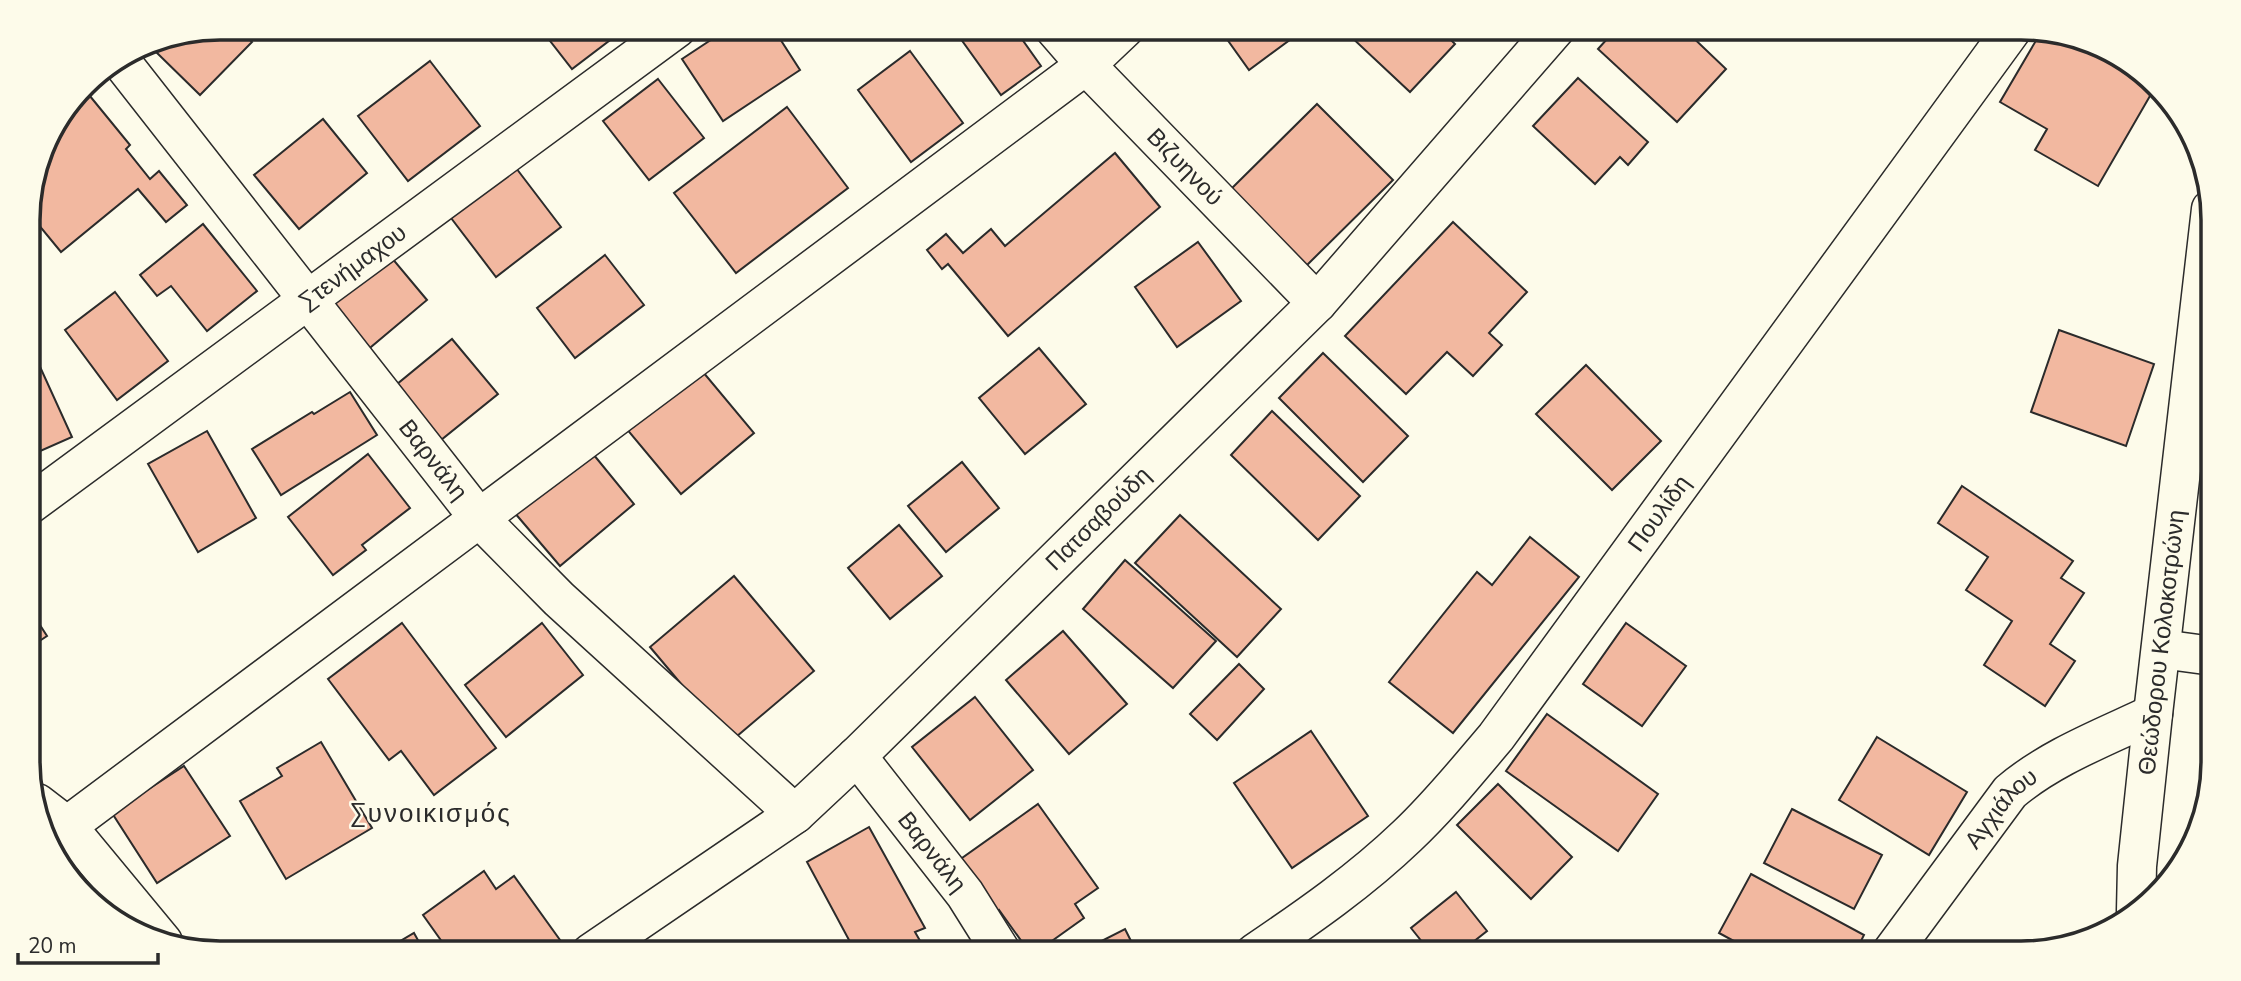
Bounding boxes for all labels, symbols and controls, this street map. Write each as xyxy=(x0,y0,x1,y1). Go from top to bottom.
street label: Βιζυηνού xyxy=(1140,121,1230,213)
street label: Στενήμαχου xyxy=(293,217,413,317)
street label: Βαρνάλη xyxy=(391,413,475,507)
street label: Πατσαβούδη xyxy=(1038,460,1158,578)
street label: Πουλίδη xyxy=(1620,468,1698,558)
street label: Θεώδορου Κολοκοτρώνη xyxy=(2131,508,2192,777)
street label: Αγχιάλου xyxy=(1957,760,2044,855)
district label: Συνοικισμός xyxy=(350,796,512,831)
street label: Βαρνάλη xyxy=(890,805,974,899)
scale bar xyxy=(18,922,158,966)
text: 20 m xyxy=(28,932,77,960)

